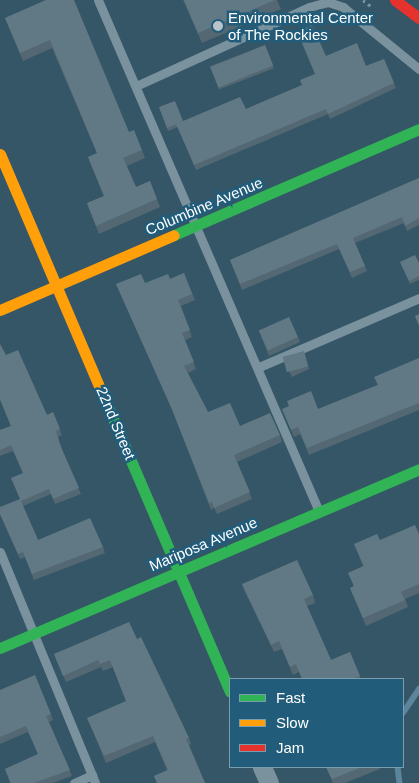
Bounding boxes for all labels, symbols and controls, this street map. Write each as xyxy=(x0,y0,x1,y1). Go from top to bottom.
place label: Environmental Center of The Rockies xyxy=(228,8,373,43)
marker: Environmental Center of The Rockies xyxy=(212,20,224,32)
street label: Columbine Avenue xyxy=(142,173,266,239)
street label: 22nd Street xyxy=(93,384,139,462)
street label: Mariposa Avenue xyxy=(146,513,260,575)
legend xyxy=(229,678,404,768)
text: Fast xyxy=(276,689,305,706)
text: Slow xyxy=(276,714,309,731)
text: Jam xyxy=(276,739,304,756)

